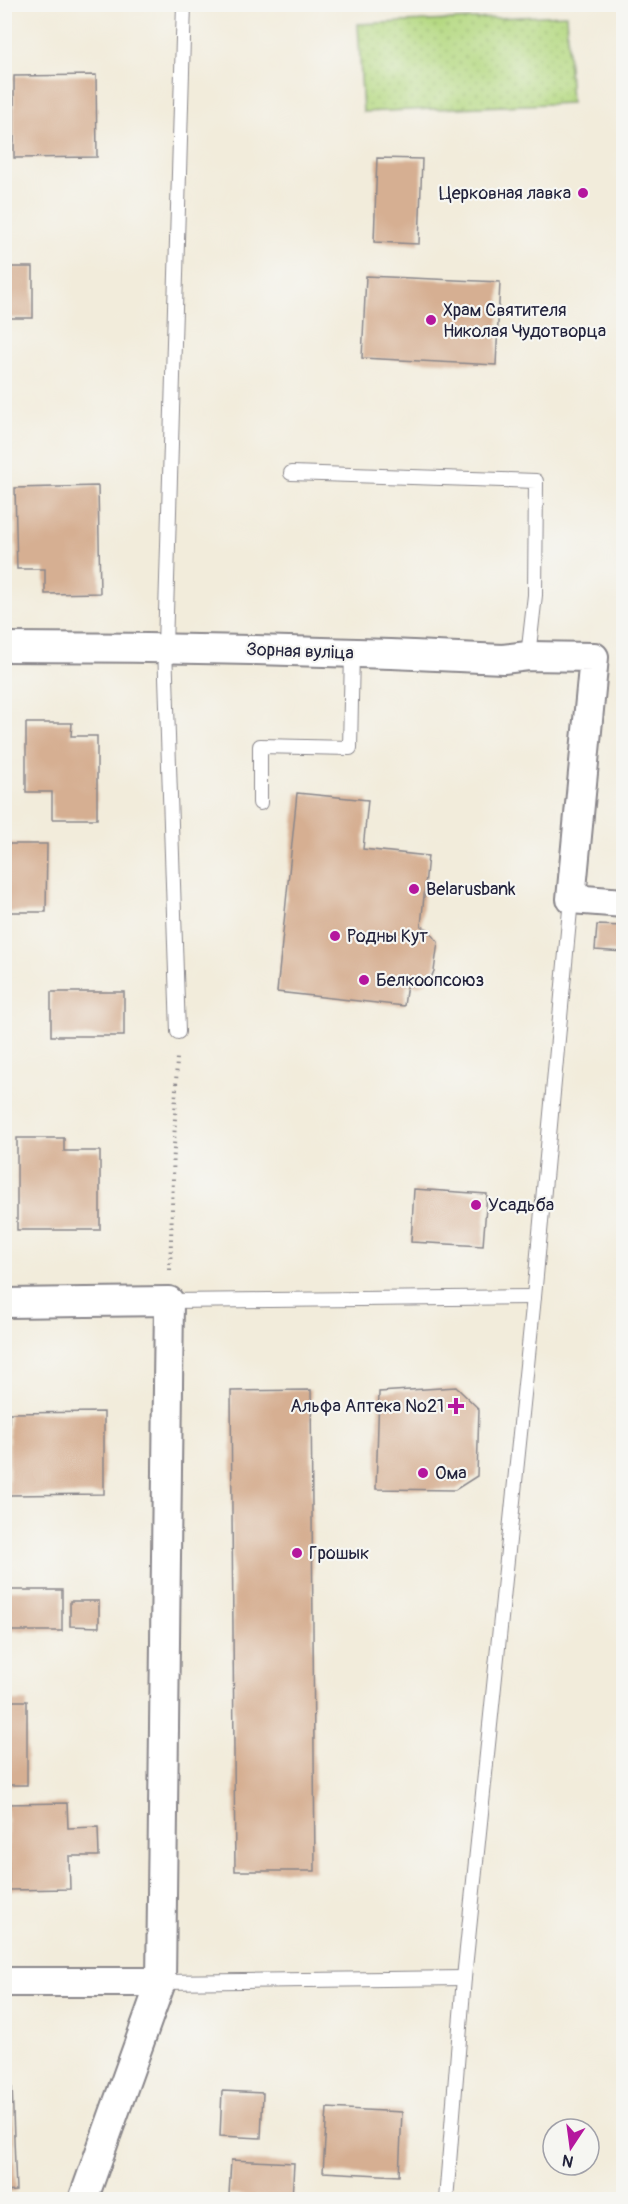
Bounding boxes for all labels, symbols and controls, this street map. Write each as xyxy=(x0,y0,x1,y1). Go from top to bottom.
place label: Церковная лавка xyxy=(439,182,571,205)
marker: Церковная лавка xyxy=(576,186,590,200)
place label: Храм Святителя Николая Чудотворца xyxy=(443,299,606,343)
marker: Храм Святителя Николая Чудотворца xyxy=(424,313,438,327)
street label: Зорная вуліца xyxy=(246,638,354,665)
place label: Belarusbank xyxy=(426,878,516,901)
marker: Belarusbank xyxy=(407,882,421,896)
place label: Родны Кут xyxy=(347,925,428,948)
marker: Родны Кут xyxy=(328,929,342,943)
place label: Белкоопсоюз xyxy=(376,969,484,992)
marker: Белкоопсоюз xyxy=(357,973,371,987)
place label: Усадьба xyxy=(488,1194,554,1217)
marker: Усадьба xyxy=(469,1198,483,1212)
place label: Альфа Аптека №21 xyxy=(290,1395,444,1418)
marker: Альфа Аптека №21 xyxy=(449,1399,463,1413)
place label: Ома xyxy=(435,1462,467,1485)
marker: Ома xyxy=(416,1466,430,1480)
place label: Грошык xyxy=(309,1542,369,1565)
marker: Грошык xyxy=(290,1546,304,1560)
north arrow xyxy=(541,2117,601,2177)
text: N xyxy=(560,2150,575,2172)

